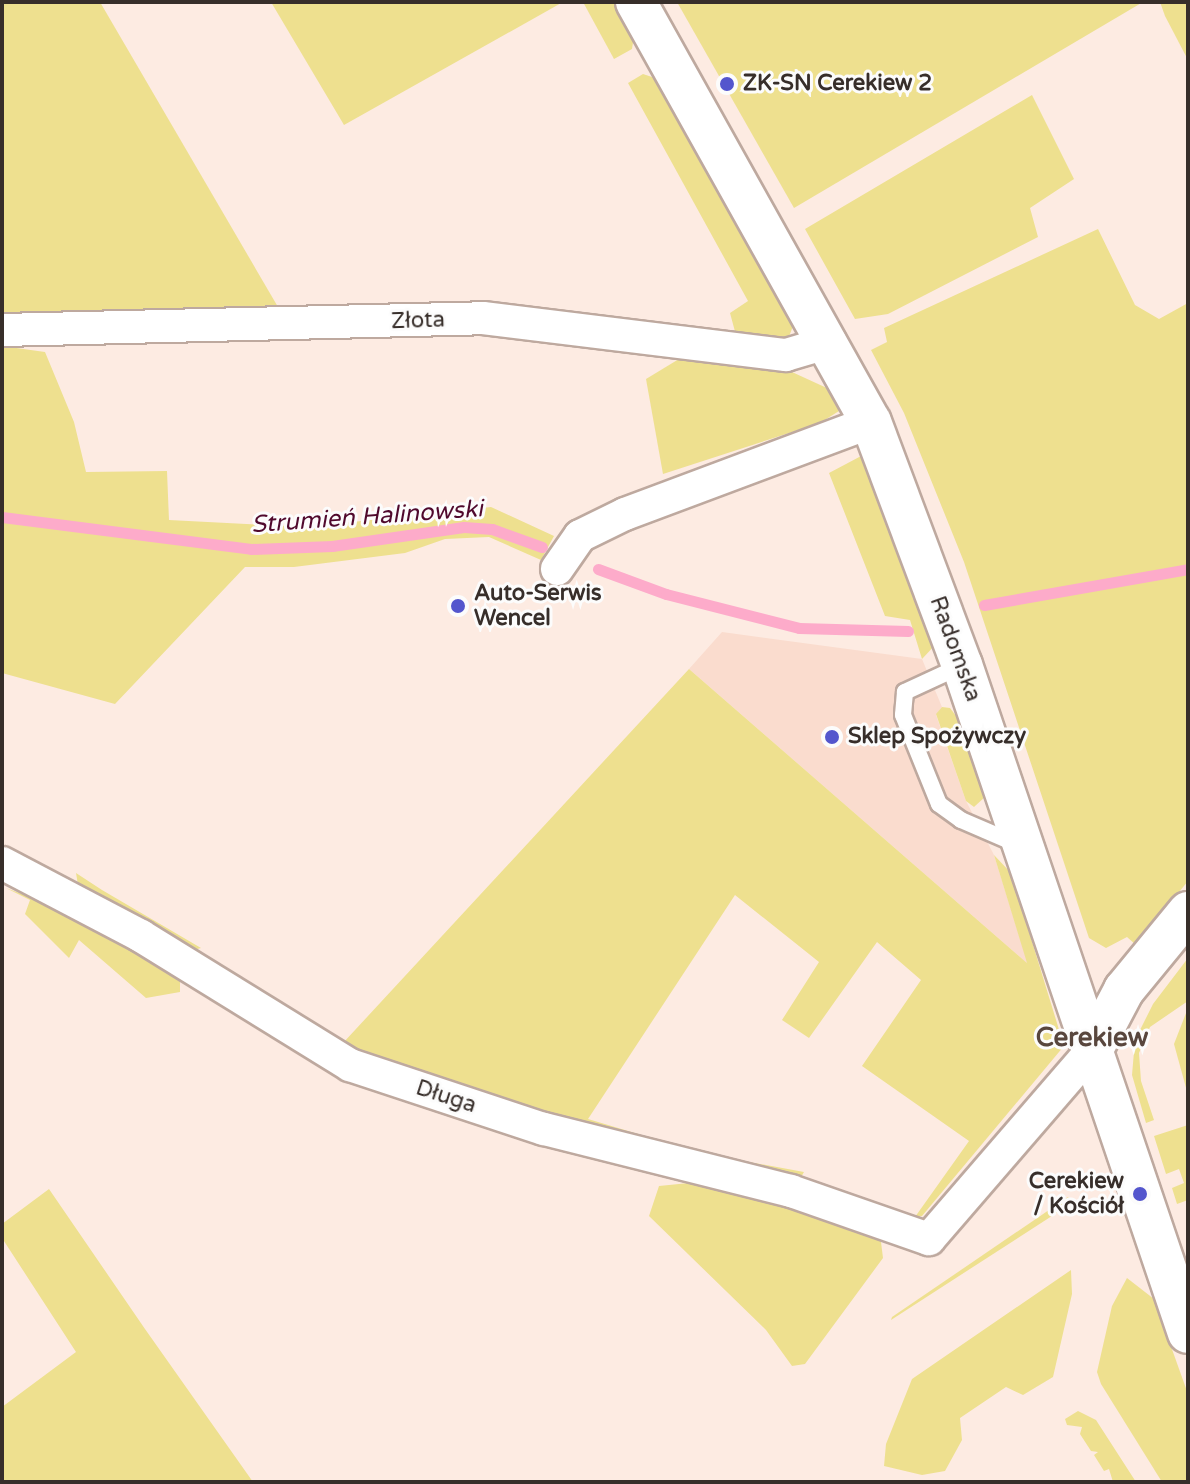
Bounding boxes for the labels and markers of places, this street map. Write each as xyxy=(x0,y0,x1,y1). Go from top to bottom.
place label: ZK-SN Cerekiew 2 xyxy=(743,71,932,97)
marker: ZK-SN Cerekiew 2 xyxy=(718,75,736,93)
place label: Auto-Serwis Wencel xyxy=(474,580,602,632)
marker: Auto-Serwis Wencel xyxy=(449,597,467,615)
place label: Sklep Spożywczy xyxy=(848,724,1026,750)
marker: Sklep Spożywczy xyxy=(823,728,841,746)
place label: Cerekiew / Kościół xyxy=(1029,1168,1124,1220)
marker: Cerekiew / Kościół xyxy=(1131,1185,1149,1203)

